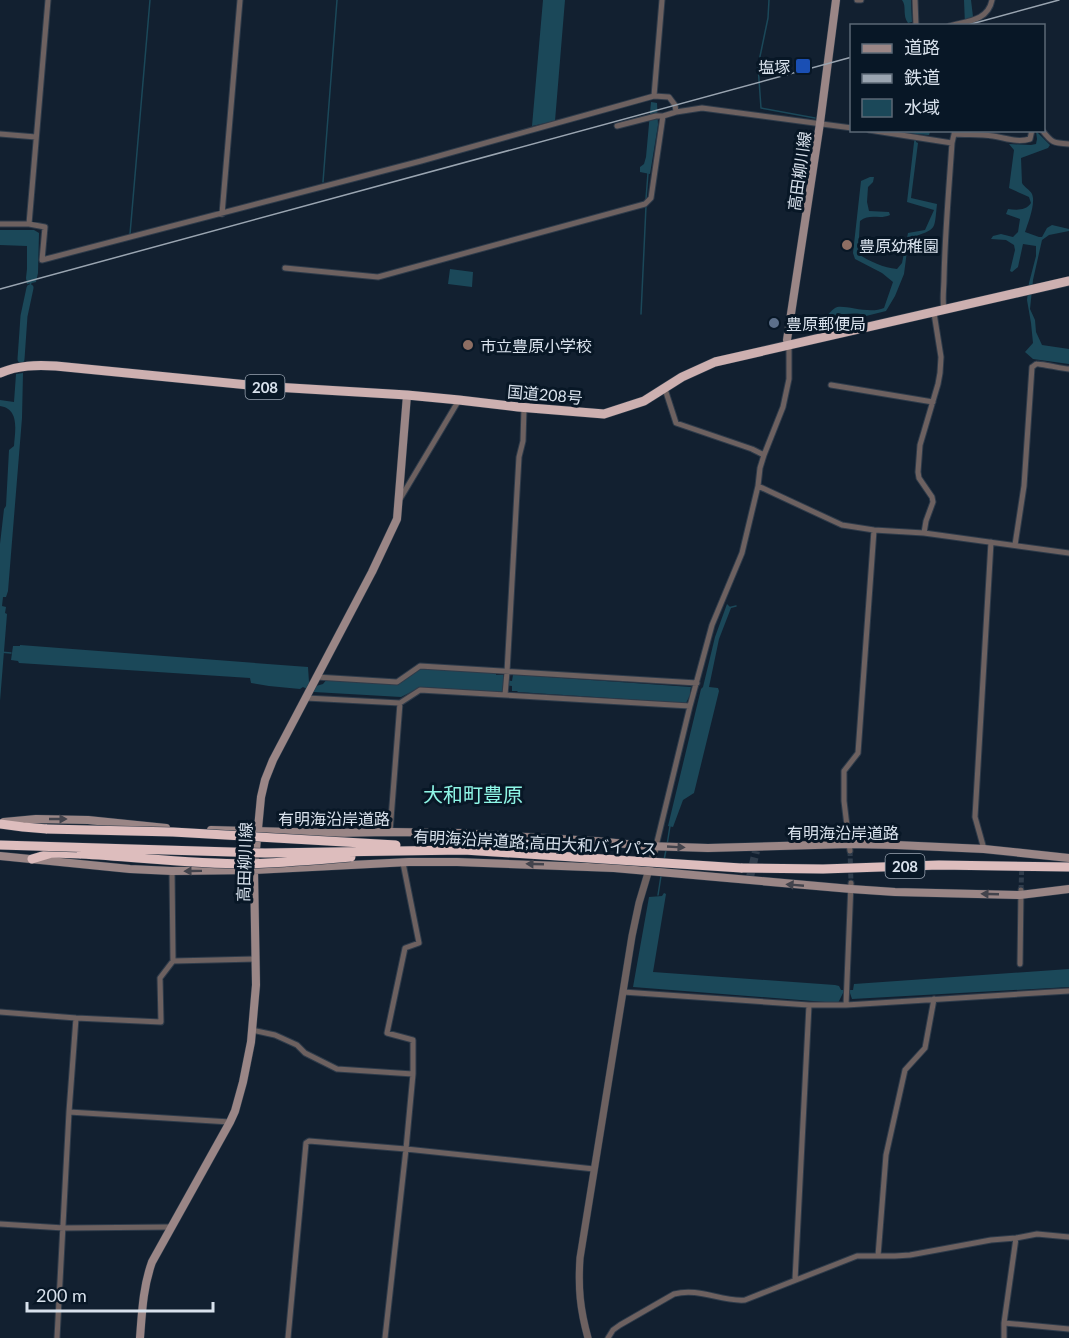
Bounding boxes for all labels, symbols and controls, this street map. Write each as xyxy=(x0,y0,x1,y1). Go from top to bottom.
legend xyxy=(850,24,1045,132)
text: 道路 xyxy=(904,36,940,58)
place label: 塩塚 xyxy=(758,57,790,76)
marker: 塩塚 xyxy=(794,57,812,75)
text: 鉄道 xyxy=(904,66,940,88)
text: 水域 xyxy=(904,96,940,118)
street label: 高田柳川線 xyxy=(784,130,814,212)
place label: 豊原幼稚園 xyxy=(859,236,939,255)
marker: 豊原幼稚園 xyxy=(840,238,854,252)
place label: 豊原郵便局 xyxy=(786,314,866,333)
marker: 豊原郵便局 xyxy=(767,316,781,330)
place label: 市立豊原小学校 xyxy=(480,336,592,355)
marker: 市立豊原小学校 xyxy=(461,338,475,352)
road number: 208 xyxy=(246,375,284,399)
street label: 国道208号 xyxy=(506,381,584,407)
district label: 大和町豊原 xyxy=(423,782,523,806)
street label: 有明海沿岸道路 xyxy=(278,809,390,828)
one-way arrow xyxy=(49,814,68,824)
street label: 高田柳川線 xyxy=(233,822,255,902)
street label: 有明海沿岸道路 xyxy=(787,823,899,842)
street label: 有明海沿岸道路;高田大和バイパス xyxy=(413,826,657,858)
one-way arrow xyxy=(666,842,685,851)
road number: 208 xyxy=(886,854,924,878)
one-way arrow xyxy=(525,860,544,869)
one-way arrow xyxy=(184,866,203,876)
one-way arrow xyxy=(786,880,805,889)
one-way arrow xyxy=(980,889,999,899)
scale bar xyxy=(27,1275,213,1313)
text: 200 m xyxy=(36,1284,87,1306)

